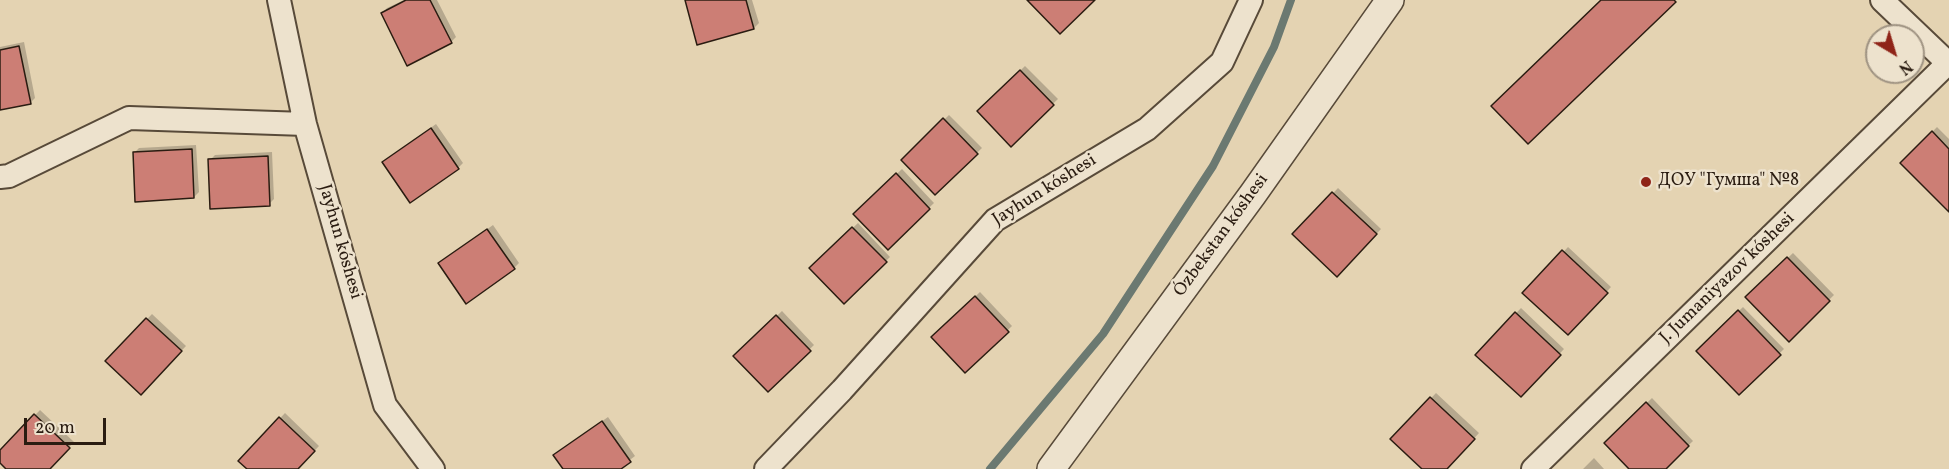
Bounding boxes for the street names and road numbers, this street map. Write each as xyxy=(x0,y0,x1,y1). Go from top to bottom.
street label: Jayhun kóshesi xyxy=(989,150,1101,232)
street label: Ózbekstan kóshesi xyxy=(1170,170,1274,302)
street label: Jayhun kóshesi xyxy=(312,182,366,302)
street label: J. Jumaniyazov kóshesi xyxy=(1656,209,1800,349)

